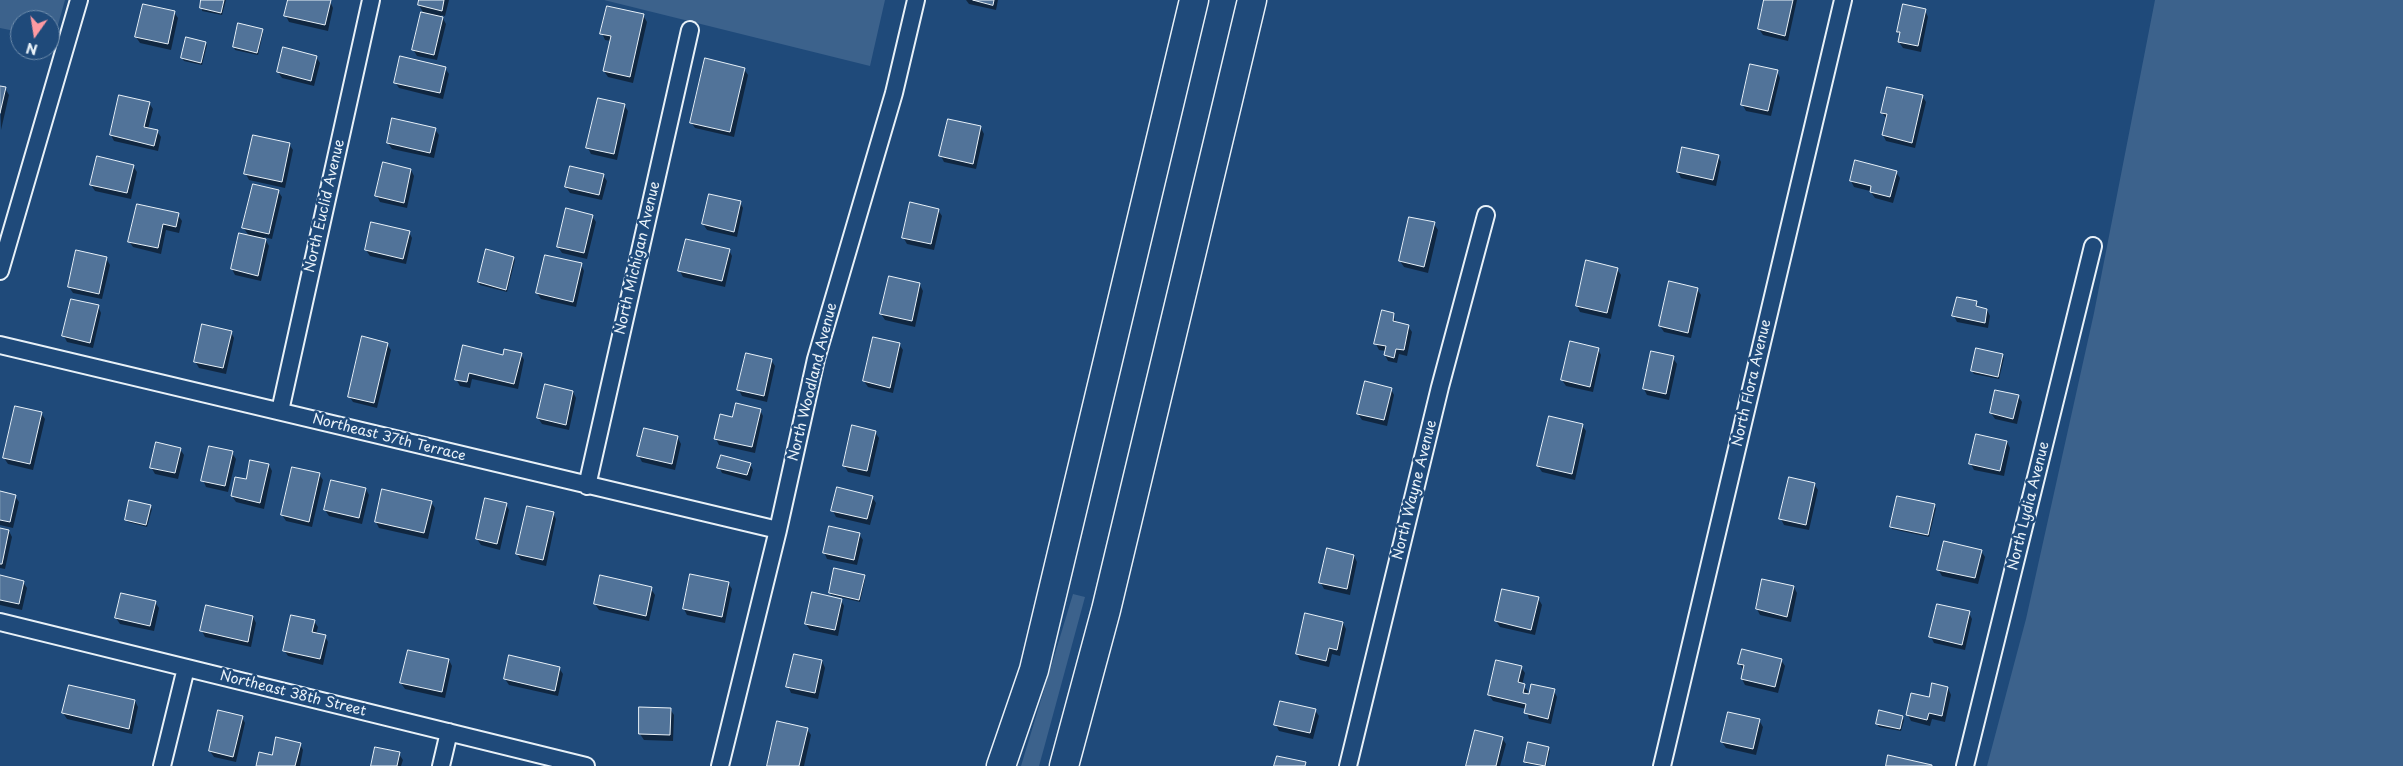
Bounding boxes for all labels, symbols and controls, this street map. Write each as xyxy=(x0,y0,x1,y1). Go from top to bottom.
north arrow xyxy=(10,10,60,60)
text: N xyxy=(24,38,40,61)
street label: North Euclid Avenue xyxy=(302,138,348,274)
street label: North Michigan Avenue xyxy=(612,180,664,336)
street label: North Woodland Avenue xyxy=(785,301,841,463)
street label: North Flora Avenue xyxy=(1729,318,1775,448)
street label: Northeast 37th Terrace xyxy=(311,411,467,465)
street label: North Wayne Avenue xyxy=(1390,418,1440,562)
street label: North Lydia Avenue xyxy=(2005,440,2053,572)
street label: Northeast 38th Street xyxy=(218,668,368,720)

